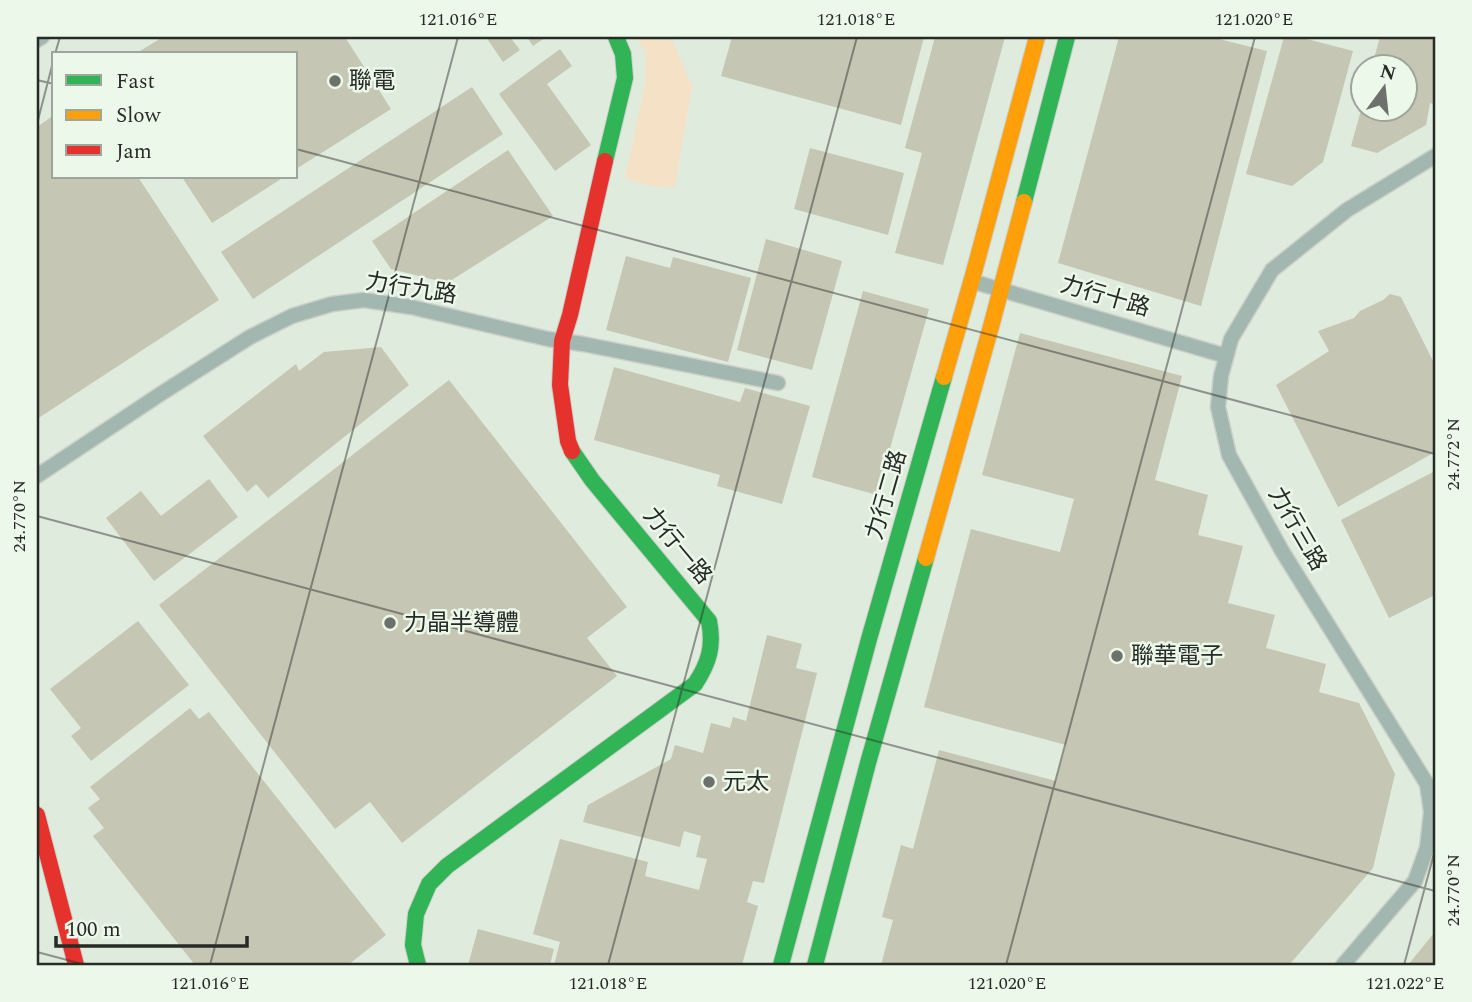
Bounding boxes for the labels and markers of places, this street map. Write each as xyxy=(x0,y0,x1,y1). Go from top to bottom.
place label: 聯電 xyxy=(349,64,395,99)
marker: 聯電 xyxy=(327,73,343,89)
place label: 力晶半導體 xyxy=(404,606,519,641)
marker: 力晶半導體 xyxy=(382,615,398,631)
place label: 聯華電子 xyxy=(1131,639,1223,674)
marker: 聯華電子 xyxy=(1109,648,1125,664)
place label: 元太 xyxy=(723,765,769,800)
marker: 元太 xyxy=(701,774,717,790)

